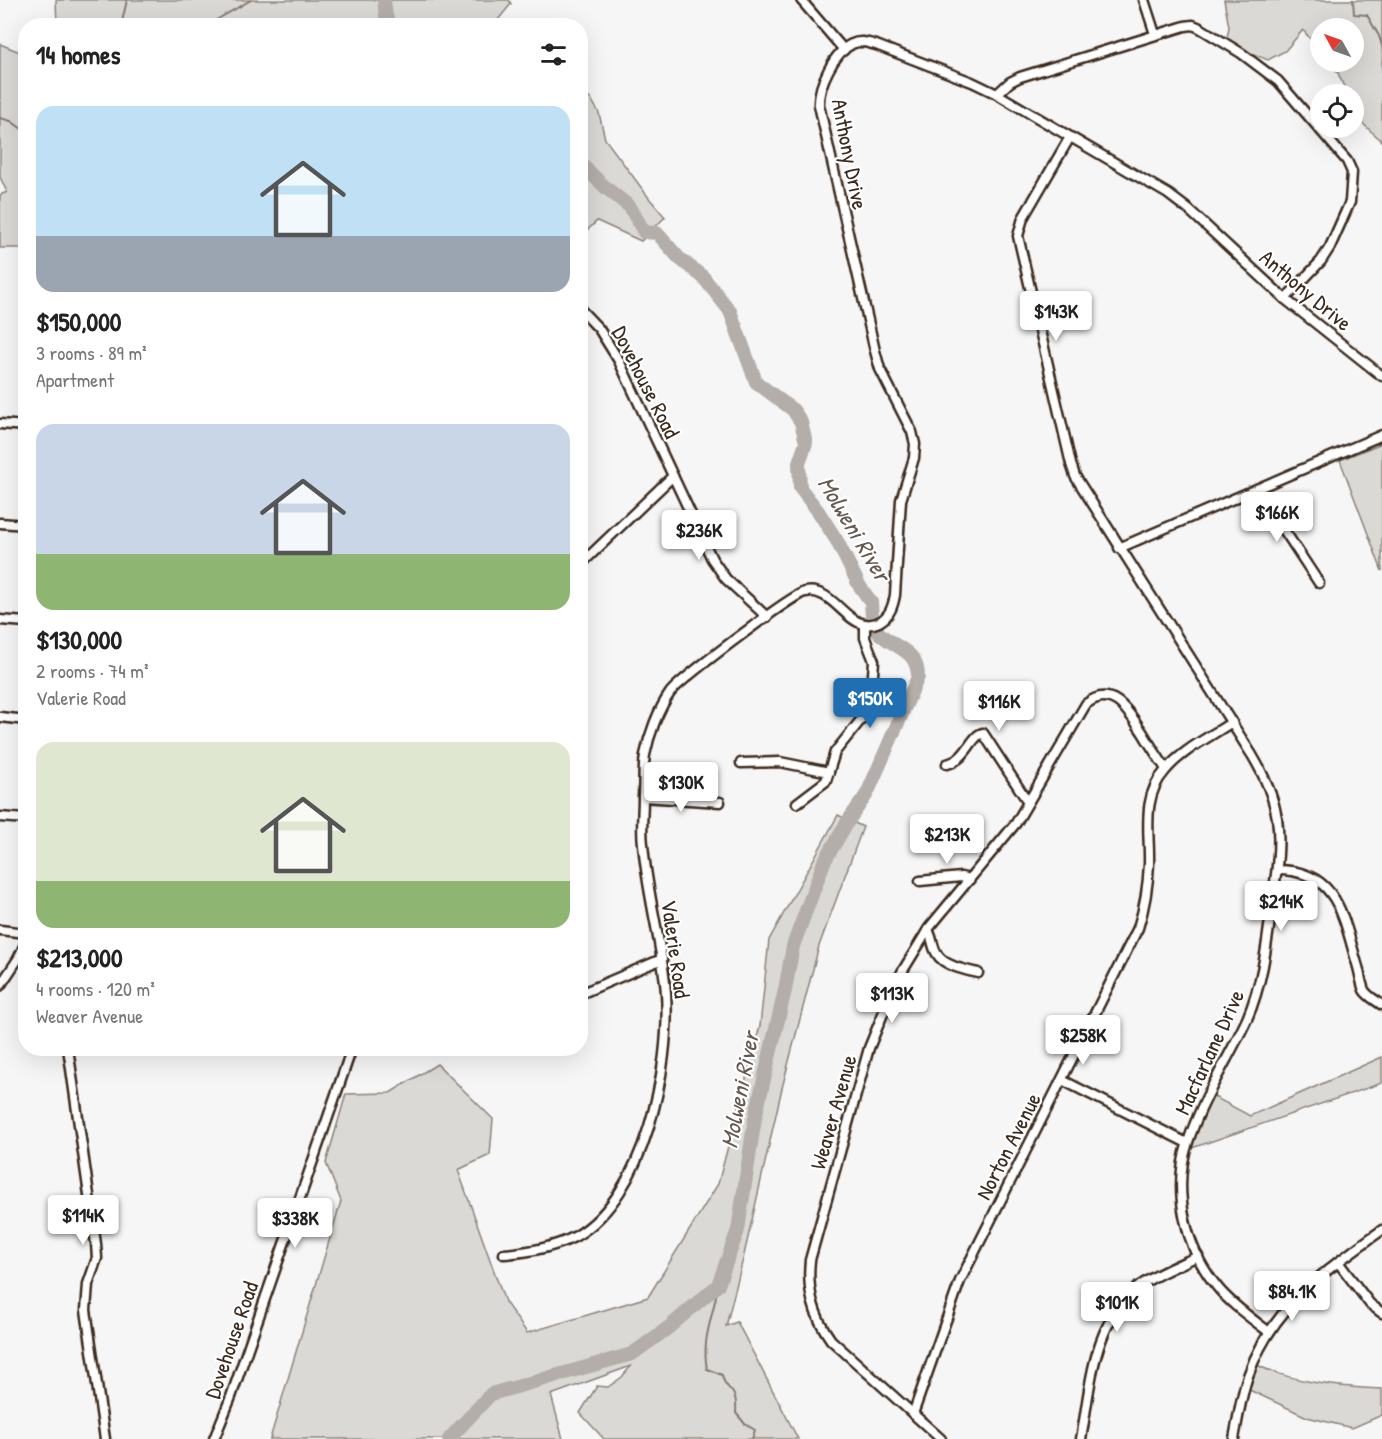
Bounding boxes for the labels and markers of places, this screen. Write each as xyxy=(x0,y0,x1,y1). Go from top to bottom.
pin: $143K xyxy=(1014,291,1098,342)
pin: $166K xyxy=(1235,492,1319,543)
pin: $236K xyxy=(657,510,741,561)
pin: $150K xyxy=(828,678,912,729)
pin: $116K xyxy=(957,681,1041,732)
pin: $130K xyxy=(639,762,723,813)
pin: $213K xyxy=(905,814,989,865)
pin: $214K xyxy=(1239,881,1323,932)
pin: $113K xyxy=(850,973,934,1024)
pin: $258K xyxy=(1041,1015,1125,1066)
pin: $114K xyxy=(41,1195,125,1246)
pin: $338K xyxy=(253,1198,337,1249)
pin: $84.1K xyxy=(1243,1271,1341,1322)
pin: $101K xyxy=(1075,1282,1159,1333)

